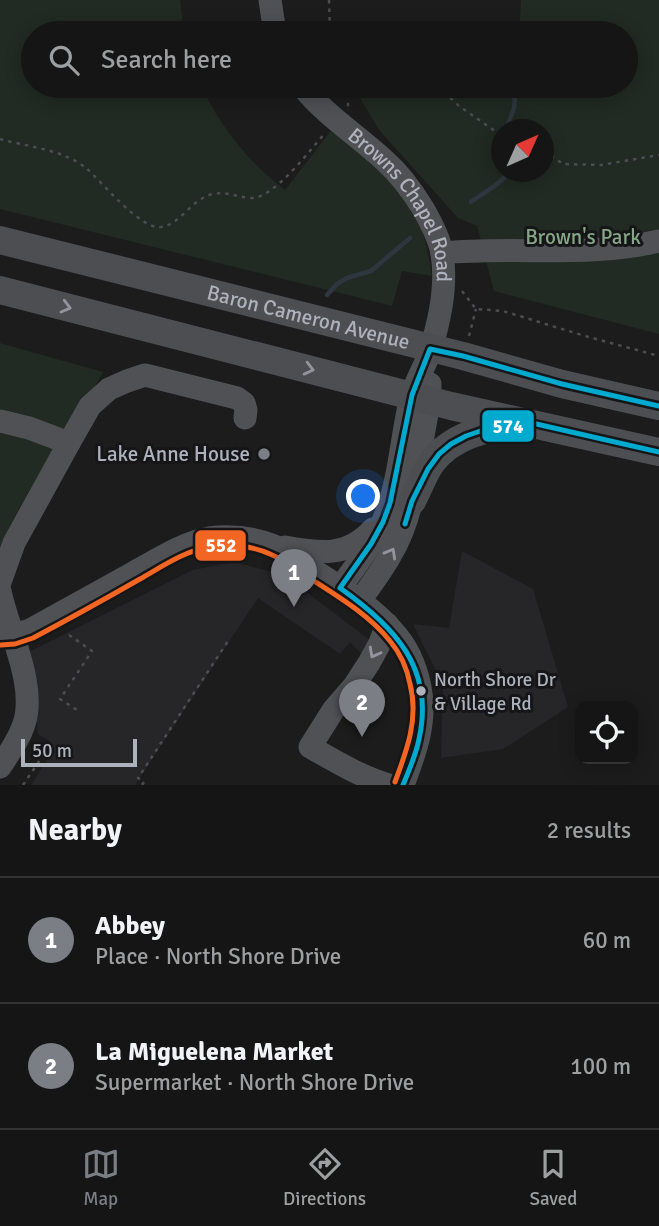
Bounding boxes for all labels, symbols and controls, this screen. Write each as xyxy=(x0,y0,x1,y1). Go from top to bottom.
search box xyxy=(21,21,638,98)
icon: search xyxy=(45,41,83,79)
text: Search here xyxy=(101,44,232,76)
north arrow xyxy=(491,119,554,182)
street label: Browns Chapel Road xyxy=(343,122,457,282)
park label: Brown's Park xyxy=(525,224,641,250)
street label: Baron Cameron Avenue xyxy=(204,279,413,355)
one-way arrow xyxy=(60,299,72,313)
one-way arrow xyxy=(303,361,315,375)
line badge: 574 xyxy=(481,409,535,443)
text: 574 xyxy=(493,415,523,439)
place label: Lake Anne House xyxy=(96,441,250,467)
marker: Lake Anne House xyxy=(256,446,272,462)
your location xyxy=(346,479,380,513)
line badge: 552 xyxy=(194,529,247,562)
text: 552 xyxy=(206,534,236,558)
one-way arrow xyxy=(383,548,396,561)
pin: 1 xyxy=(271,549,317,607)
one-way arrow xyxy=(369,646,383,658)
place label: North Shore Dr & Village Rd xyxy=(434,668,556,716)
pin: 2 xyxy=(339,679,385,737)
marker: North Shore Dr & Village Rd xyxy=(414,684,428,698)
map controls xyxy=(575,701,638,764)
button: locate xyxy=(575,701,638,764)
scale bar xyxy=(21,736,136,768)
text: 50 m xyxy=(32,739,72,763)
text: Nearby xyxy=(28,812,122,849)
text: 2 results xyxy=(547,816,631,845)
text: Abbey xyxy=(95,910,165,942)
text: 1 xyxy=(45,926,57,955)
text: 60 m xyxy=(583,926,631,955)
text: Place · North Shore Drive xyxy=(95,942,341,971)
text: La Miguelena Market xyxy=(95,1036,333,1068)
text: 2 xyxy=(45,1052,57,1081)
text: 100 m xyxy=(570,1052,631,1081)
text: Supermarket · North Shore Drive xyxy=(95,1068,414,1097)
tab: Map xyxy=(82,1145,120,1211)
tab: Directions xyxy=(283,1145,366,1211)
tab: Saved xyxy=(529,1145,577,1211)

